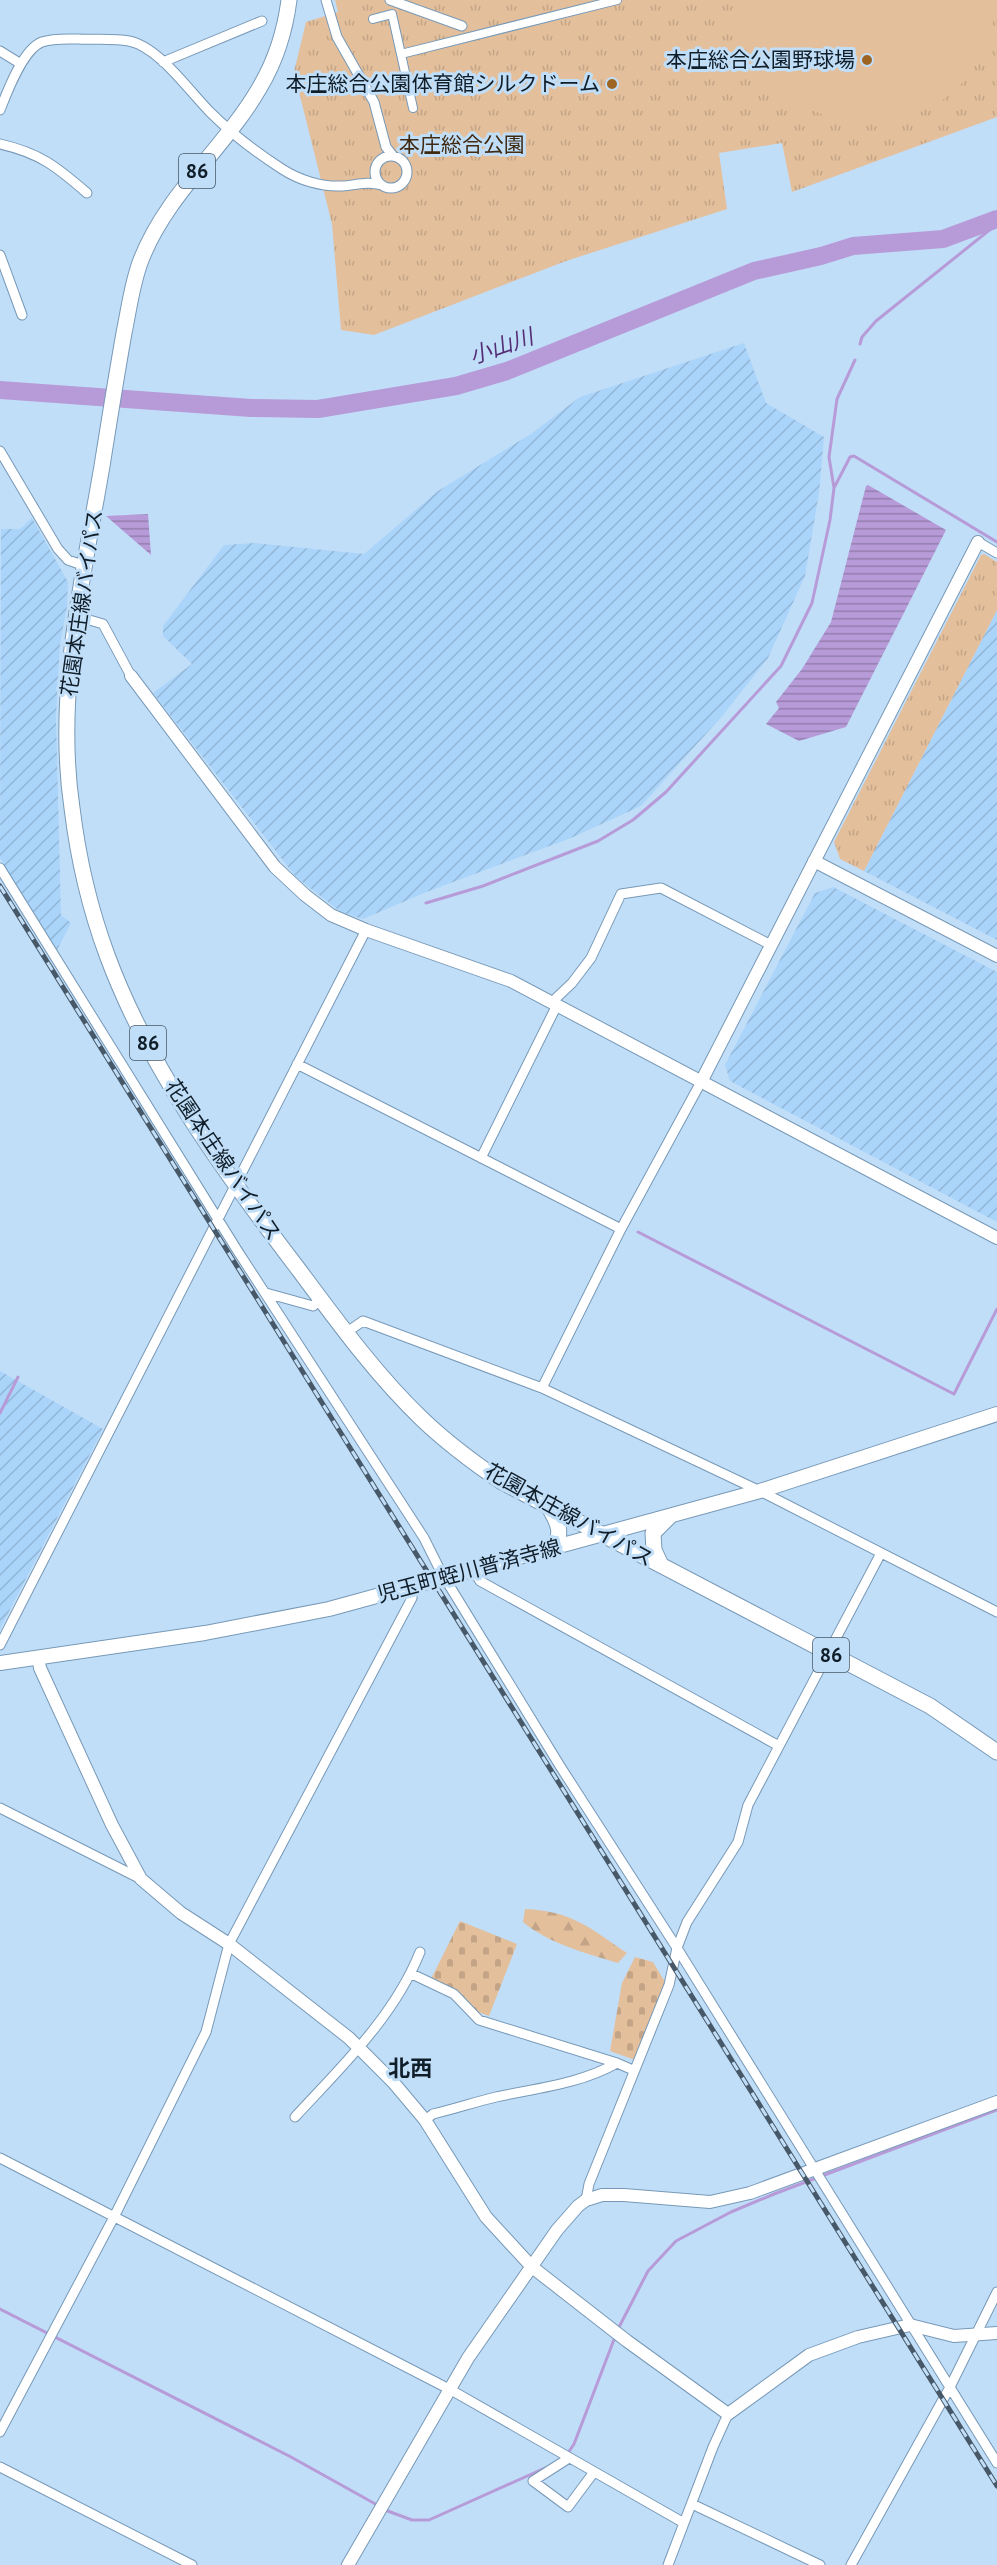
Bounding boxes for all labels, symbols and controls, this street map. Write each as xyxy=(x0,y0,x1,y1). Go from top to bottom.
place label: 本庄総合公園野球場 xyxy=(666,46,855,73)
marker: 本庄総合公園野球場 xyxy=(860,53,874,67)
place label: 本庄総合公園体育館シルクドーム xyxy=(286,70,600,97)
marker: 本庄総合公園体育館シルクドーム xyxy=(605,77,619,91)
park label: 本庄総合公園 xyxy=(399,131,525,158)
road number: 86 xyxy=(179,154,215,188)
water label: 小山川 xyxy=(465,321,539,370)
street label: 花園本庄線バイパス xyxy=(55,508,108,698)
road number: 86 xyxy=(130,1026,166,1060)
street label: 花園本庄線バイパス xyxy=(159,1074,287,1245)
street label: 花園本庄線バイパス xyxy=(480,1457,658,1572)
street label: 児玉町蛭川普済寺線 xyxy=(374,1533,564,1608)
road number: 86 xyxy=(813,1638,849,1672)
district label: 北西 xyxy=(388,2054,432,2082)

